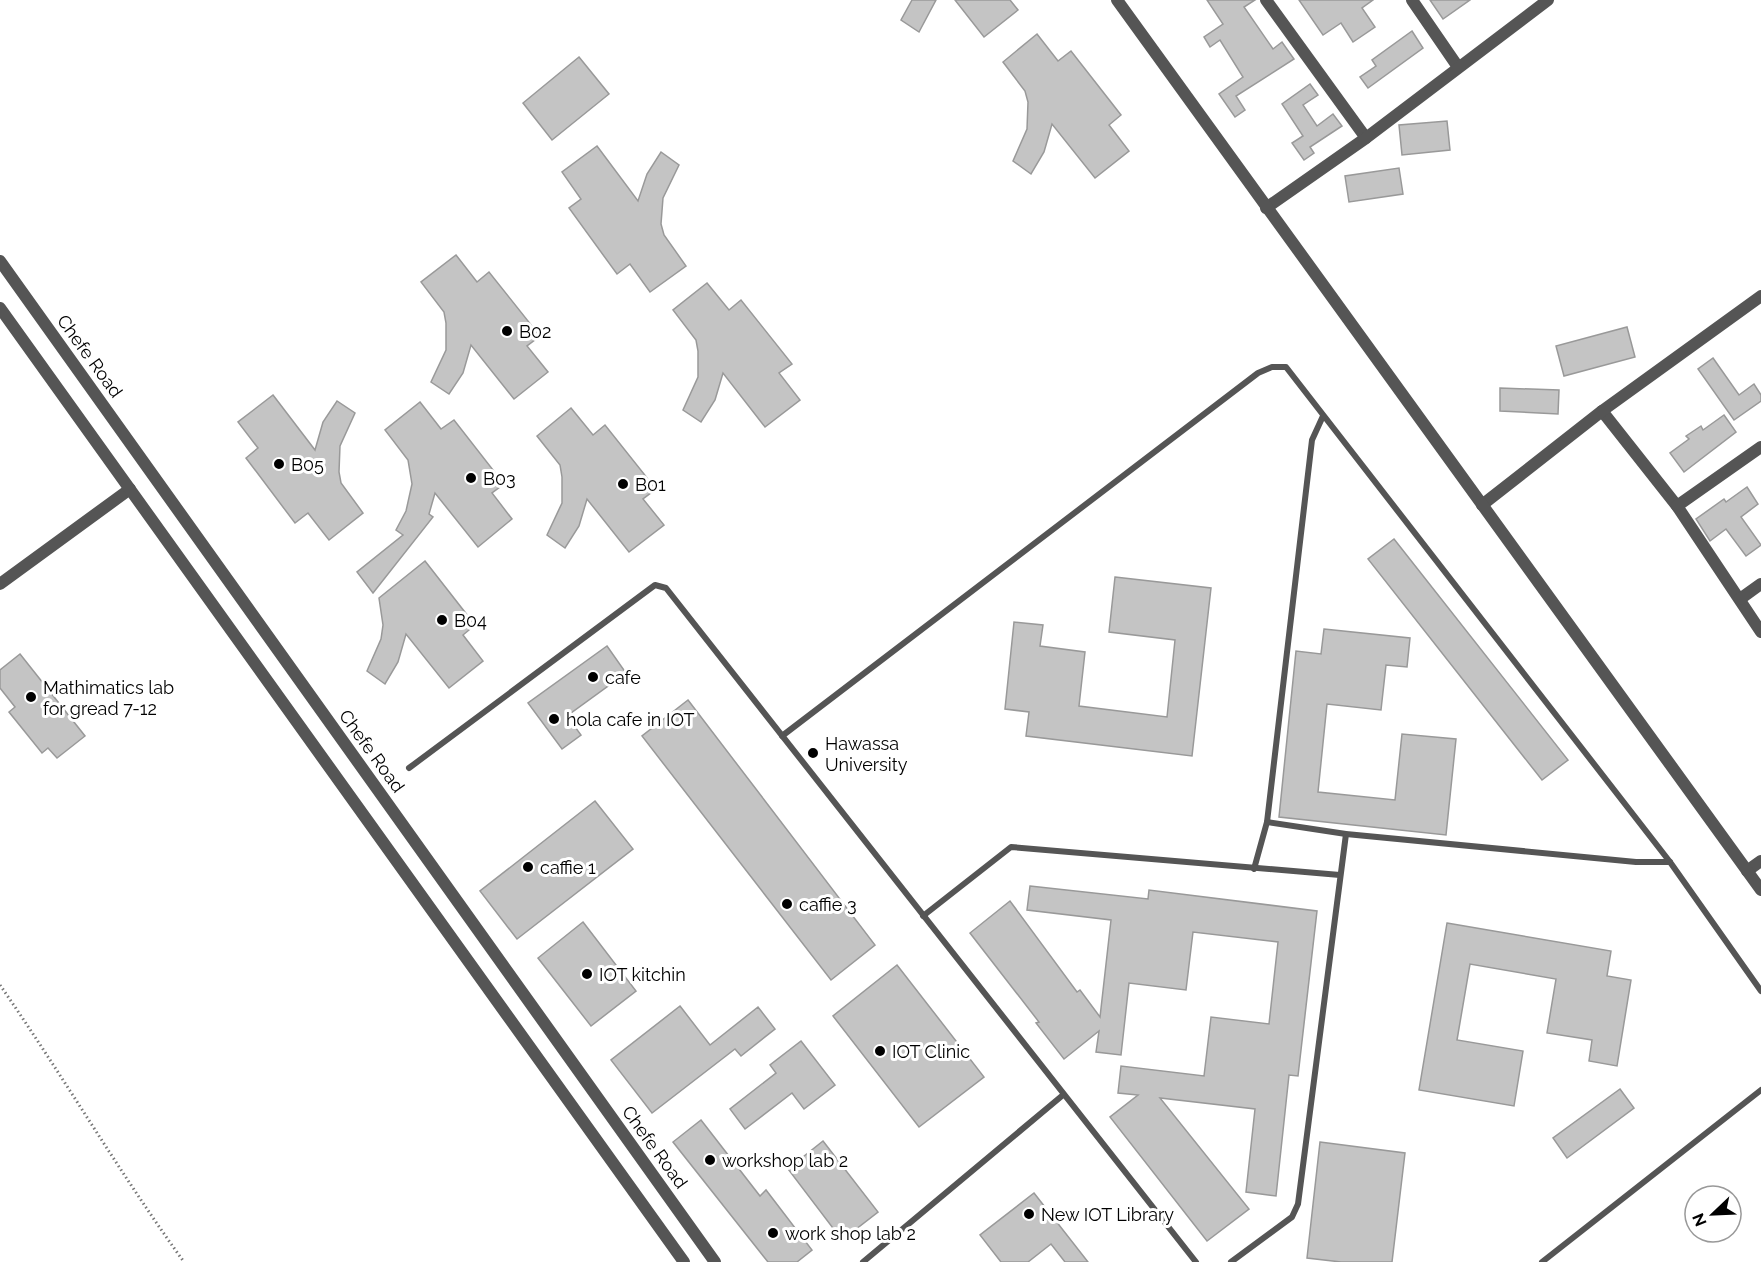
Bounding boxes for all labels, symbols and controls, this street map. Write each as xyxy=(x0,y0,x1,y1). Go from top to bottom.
street label: Chefe Road xyxy=(53,310,127,402)
place label: B02 xyxy=(519,321,551,342)
marker: B02 xyxy=(500,324,514,338)
place label: B05 xyxy=(291,454,324,475)
marker: B05 xyxy=(272,457,286,471)
place label: B03 xyxy=(483,468,516,489)
marker: B03 xyxy=(464,471,478,485)
place label: B01 xyxy=(635,474,666,495)
marker: B01 xyxy=(616,477,630,491)
place label: B04 xyxy=(454,610,487,631)
marker: B04 xyxy=(435,613,449,627)
place label: cafe xyxy=(605,667,641,688)
marker: cafe xyxy=(586,670,600,684)
place label: Mathimatics lab for gread 7-12 xyxy=(43,677,174,719)
marker: Mathimatics lab for gread 7-12 xyxy=(24,690,38,704)
street label: Chefe Road xyxy=(335,705,409,797)
place label: hola cafe in IOT xyxy=(566,709,694,730)
marker: hola cafe in IOT xyxy=(547,712,561,726)
place label: Hawassa University xyxy=(825,733,908,775)
marker: Hawassa University xyxy=(806,746,820,760)
place label: caffie 1 xyxy=(540,857,596,878)
marker: caffie 1 xyxy=(521,860,535,874)
place label: caffie 3 xyxy=(799,894,857,915)
marker: caffie 3 xyxy=(780,897,794,911)
place label: IOT kitchin xyxy=(599,964,686,985)
marker: IOT kitchin xyxy=(580,967,594,981)
place label: IOT Clinic xyxy=(892,1041,970,1062)
marker: IOT Clinic xyxy=(873,1044,887,1058)
street label: Chefe Road xyxy=(618,1101,692,1193)
place label: workshop lab 2 xyxy=(722,1150,848,1171)
marker: workshop lab 2 xyxy=(703,1153,717,1167)
north arrow xyxy=(1683,1184,1743,1244)
place label: New IOT Library xyxy=(1041,1204,1174,1225)
marker: New IOT Library xyxy=(1022,1207,1036,1221)
text: N xyxy=(1689,1210,1711,1229)
place label: work shop lab 2 xyxy=(785,1223,916,1244)
marker: work shop lab 2 xyxy=(766,1226,780,1240)

